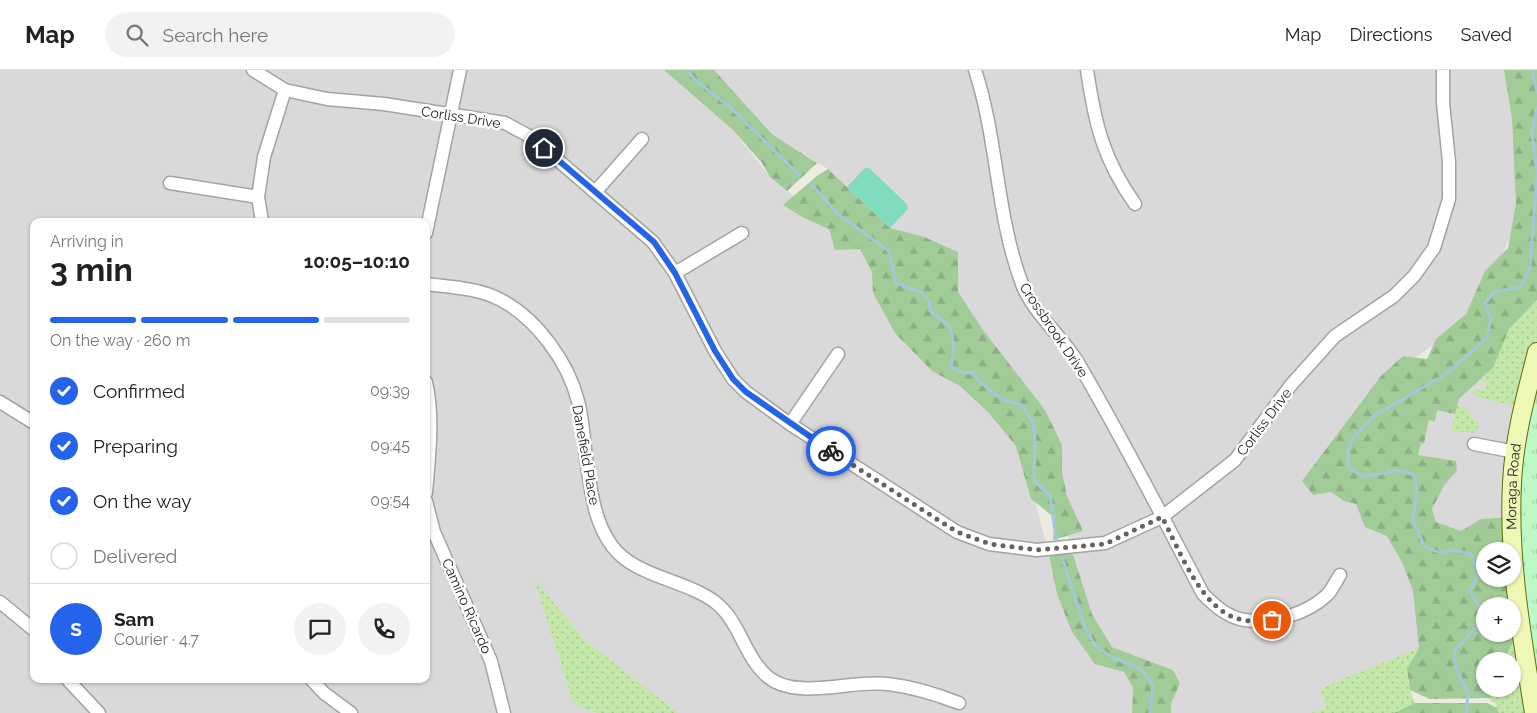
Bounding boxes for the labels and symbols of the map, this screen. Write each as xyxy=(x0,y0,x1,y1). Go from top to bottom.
street label: Corliss Drive xyxy=(420,103,502,131)
pin xyxy=(523,127,565,169)
street label: Crossbrook Drive xyxy=(1016,280,1092,380)
street label: Corliss Drive xyxy=(1233,385,1295,459)
street label: Danefield Place xyxy=(569,404,603,506)
courier xyxy=(806,426,856,476)
street label: Moraga Road xyxy=(1503,442,1524,530)
street label: Camino Ricardo xyxy=(439,556,495,656)
pin xyxy=(1251,599,1293,641)

